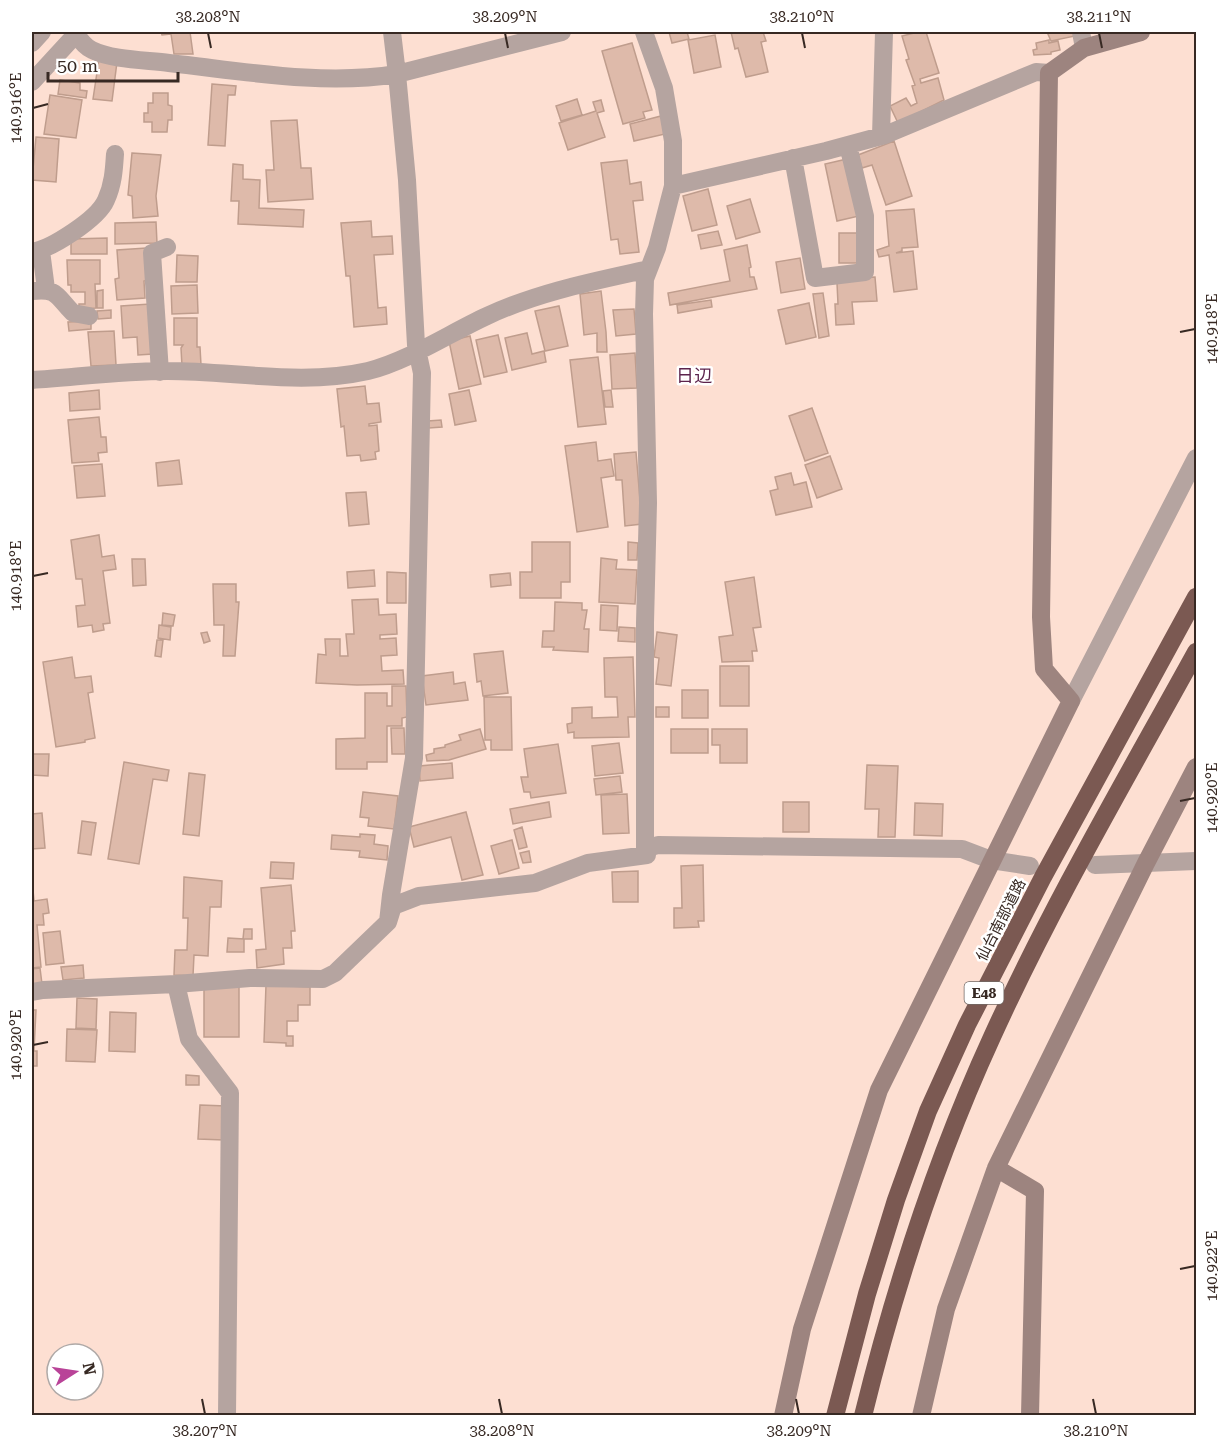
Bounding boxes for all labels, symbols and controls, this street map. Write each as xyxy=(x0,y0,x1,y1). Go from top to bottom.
text: 38.208°N xyxy=(175,8,241,26)
text: 38.209°N xyxy=(472,8,538,26)
text: 38.210°N xyxy=(769,8,835,26)
text: 38.211°N xyxy=(1066,8,1132,26)
scale bar xyxy=(48,45,178,83)
text: 50 m xyxy=(57,55,98,76)
text: 140.916°E xyxy=(7,72,25,144)
text: 140.918°E xyxy=(1203,293,1221,365)
district label: 日辺 xyxy=(676,365,712,386)
text: 140.918°E xyxy=(7,540,25,612)
text: 140.920°E xyxy=(1203,762,1221,834)
street label: 仙台南部道路 xyxy=(973,876,1029,964)
road number: E48 xyxy=(964,982,1004,1004)
text: 140.920°E xyxy=(7,1009,25,1081)
text: 140.922°E xyxy=(1203,1230,1221,1302)
north arrow xyxy=(45,1342,105,1402)
text: N xyxy=(79,1361,100,1377)
text: 38.207°N xyxy=(172,1422,238,1440)
text: 38.208°N xyxy=(469,1422,535,1440)
text: 38.209°N xyxy=(766,1422,832,1440)
text: 38.210°N xyxy=(1063,1422,1129,1440)

